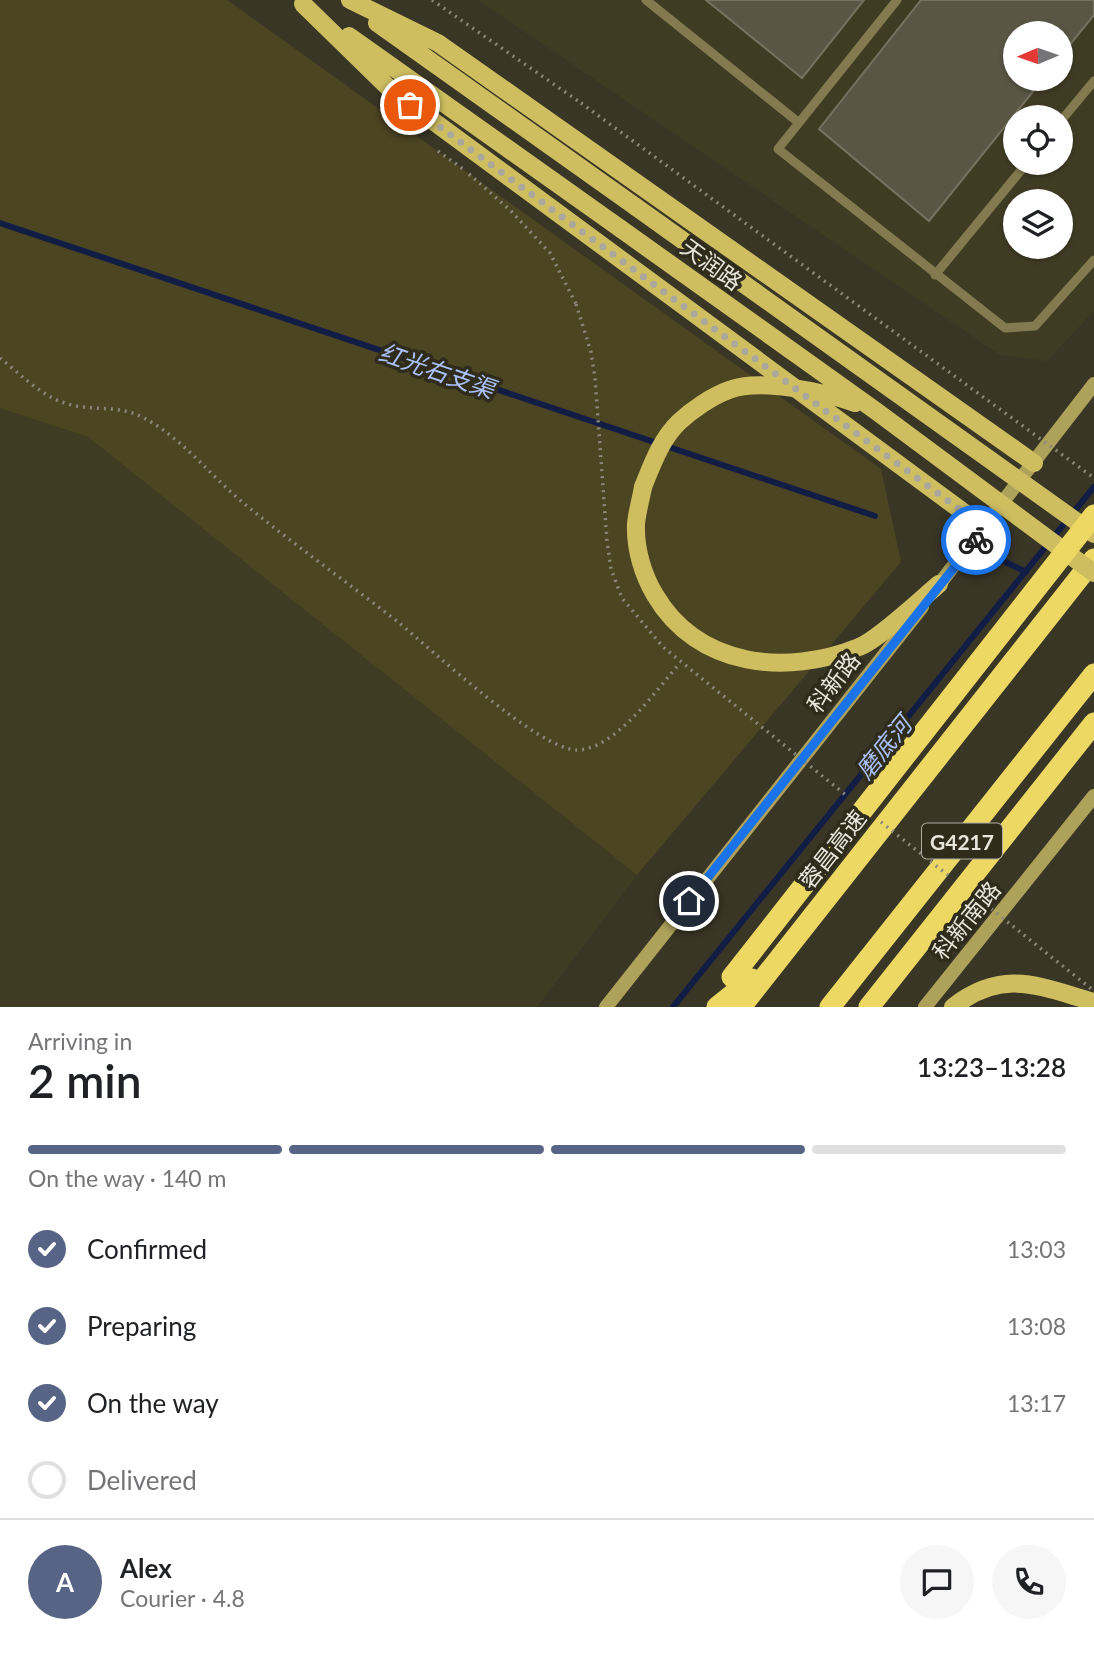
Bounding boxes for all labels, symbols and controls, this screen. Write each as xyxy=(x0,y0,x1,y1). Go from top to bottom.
north arrow xyxy=(1003,21,1073,91)
map controls xyxy=(1003,21,1073,259)
pin xyxy=(380,75,440,135)
icon: bag xyxy=(391,86,429,124)
button: locate xyxy=(1003,105,1073,175)
button: layers xyxy=(1003,189,1073,259)
street label: 天润路 xyxy=(676,232,748,296)
water label: 红光右支渠 xyxy=(376,337,501,404)
courier xyxy=(941,505,1011,575)
icon: bike xyxy=(957,521,995,559)
street label: 科新路 xyxy=(801,646,865,718)
water label: 磨底河 xyxy=(849,707,919,784)
street label: 蓉昌高速 xyxy=(793,804,871,894)
road number: G4217 xyxy=(922,824,1002,858)
pin xyxy=(659,871,719,931)
street label: 科新南路 xyxy=(926,875,1006,965)
icon: home xyxy=(670,882,708,920)
text: Arriving in xyxy=(28,1027,132,1055)
text: 13:23–13:28 xyxy=(917,1051,1066,1083)
text: 2 min xyxy=(28,1053,142,1108)
text: On the way · 140 m xyxy=(28,1164,227,1192)
icon: check xyxy=(28,1230,66,1268)
text: Confirmed xyxy=(87,1233,207,1265)
text: 13:03 xyxy=(1007,1235,1066,1263)
icon: check xyxy=(28,1307,66,1345)
text: Preparing xyxy=(87,1310,196,1342)
text: 13:08 xyxy=(1007,1312,1066,1340)
icon: check xyxy=(28,1384,66,1422)
text: On the way xyxy=(87,1387,219,1419)
text: 13:17 xyxy=(1007,1389,1066,1417)
text: Delivered xyxy=(87,1464,197,1496)
button: chat xyxy=(900,1545,974,1619)
button: phone xyxy=(992,1545,1066,1619)
text: Alex xyxy=(120,1552,172,1584)
text: A xyxy=(56,1566,74,1598)
text: Courier · 4.8 xyxy=(120,1584,245,1612)

